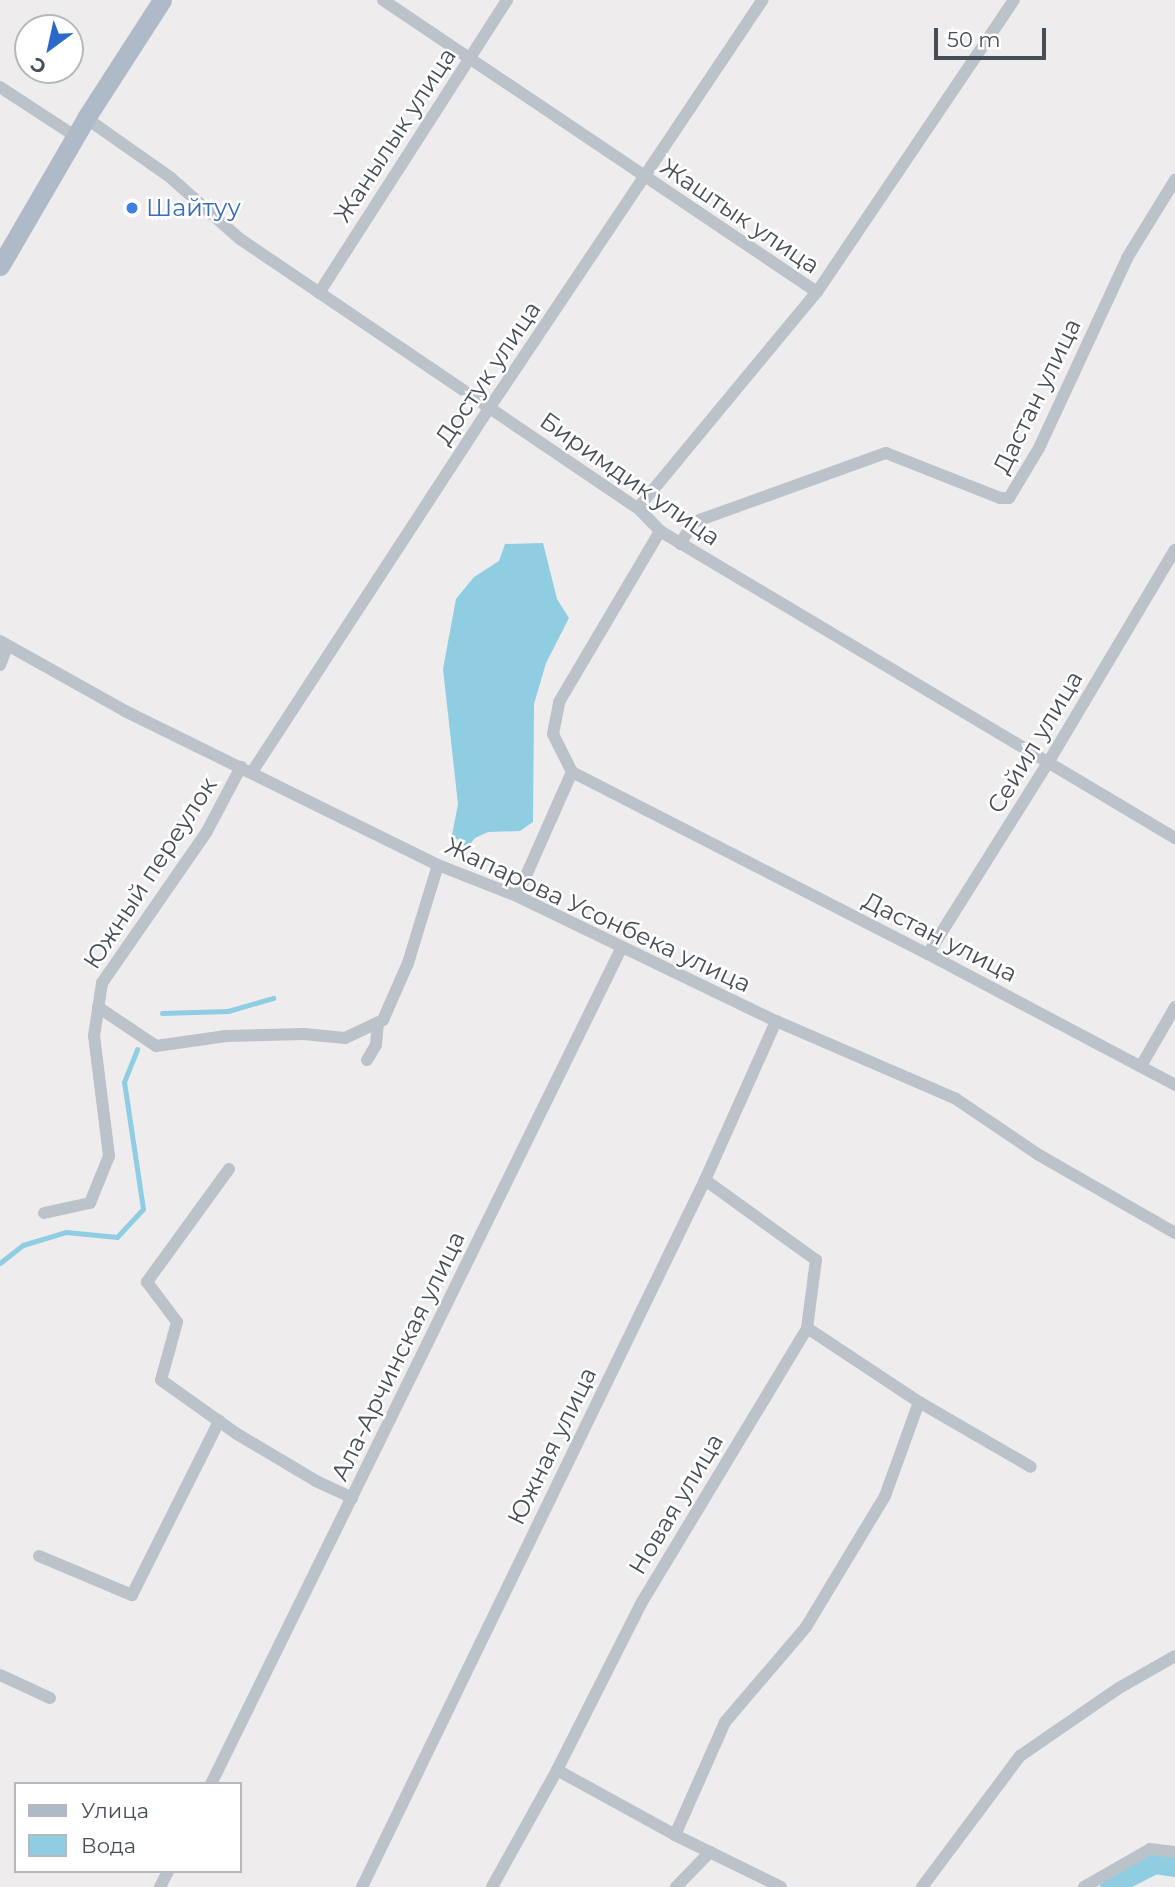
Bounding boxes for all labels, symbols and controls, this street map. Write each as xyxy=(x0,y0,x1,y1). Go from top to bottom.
north arrow xyxy=(14,14,84,84)
scale bar xyxy=(937,14,1049,58)
text: 50 m xyxy=(947,27,1001,52)
street label: Жанылык улица xyxy=(328,42,462,228)
text: С xyxy=(26,52,50,79)
street label: Жаштык улица xyxy=(655,152,825,280)
place label: Шайтуу xyxy=(146,194,241,222)
marker: Шайтуу xyxy=(124,200,140,216)
street label: Достук улица xyxy=(429,296,547,450)
street label: Дастан улица xyxy=(987,314,1087,478)
street label: Биримдик улица xyxy=(534,406,726,552)
street label: Сейил улица xyxy=(981,666,1089,818)
street label: Южный переулок xyxy=(77,772,223,974)
street label: Жапарова Усонбека улица xyxy=(441,831,755,999)
street label: Дастан улица xyxy=(858,886,1022,988)
street label: Ала-Арчинская улица xyxy=(325,1226,471,1486)
street label: Южная улица xyxy=(501,1363,603,1529)
street label: Новая улица xyxy=(623,1428,729,1580)
legend xyxy=(14,1782,242,1873)
text: Улица xyxy=(81,1798,149,1823)
text: Вода xyxy=(81,1833,136,1858)

